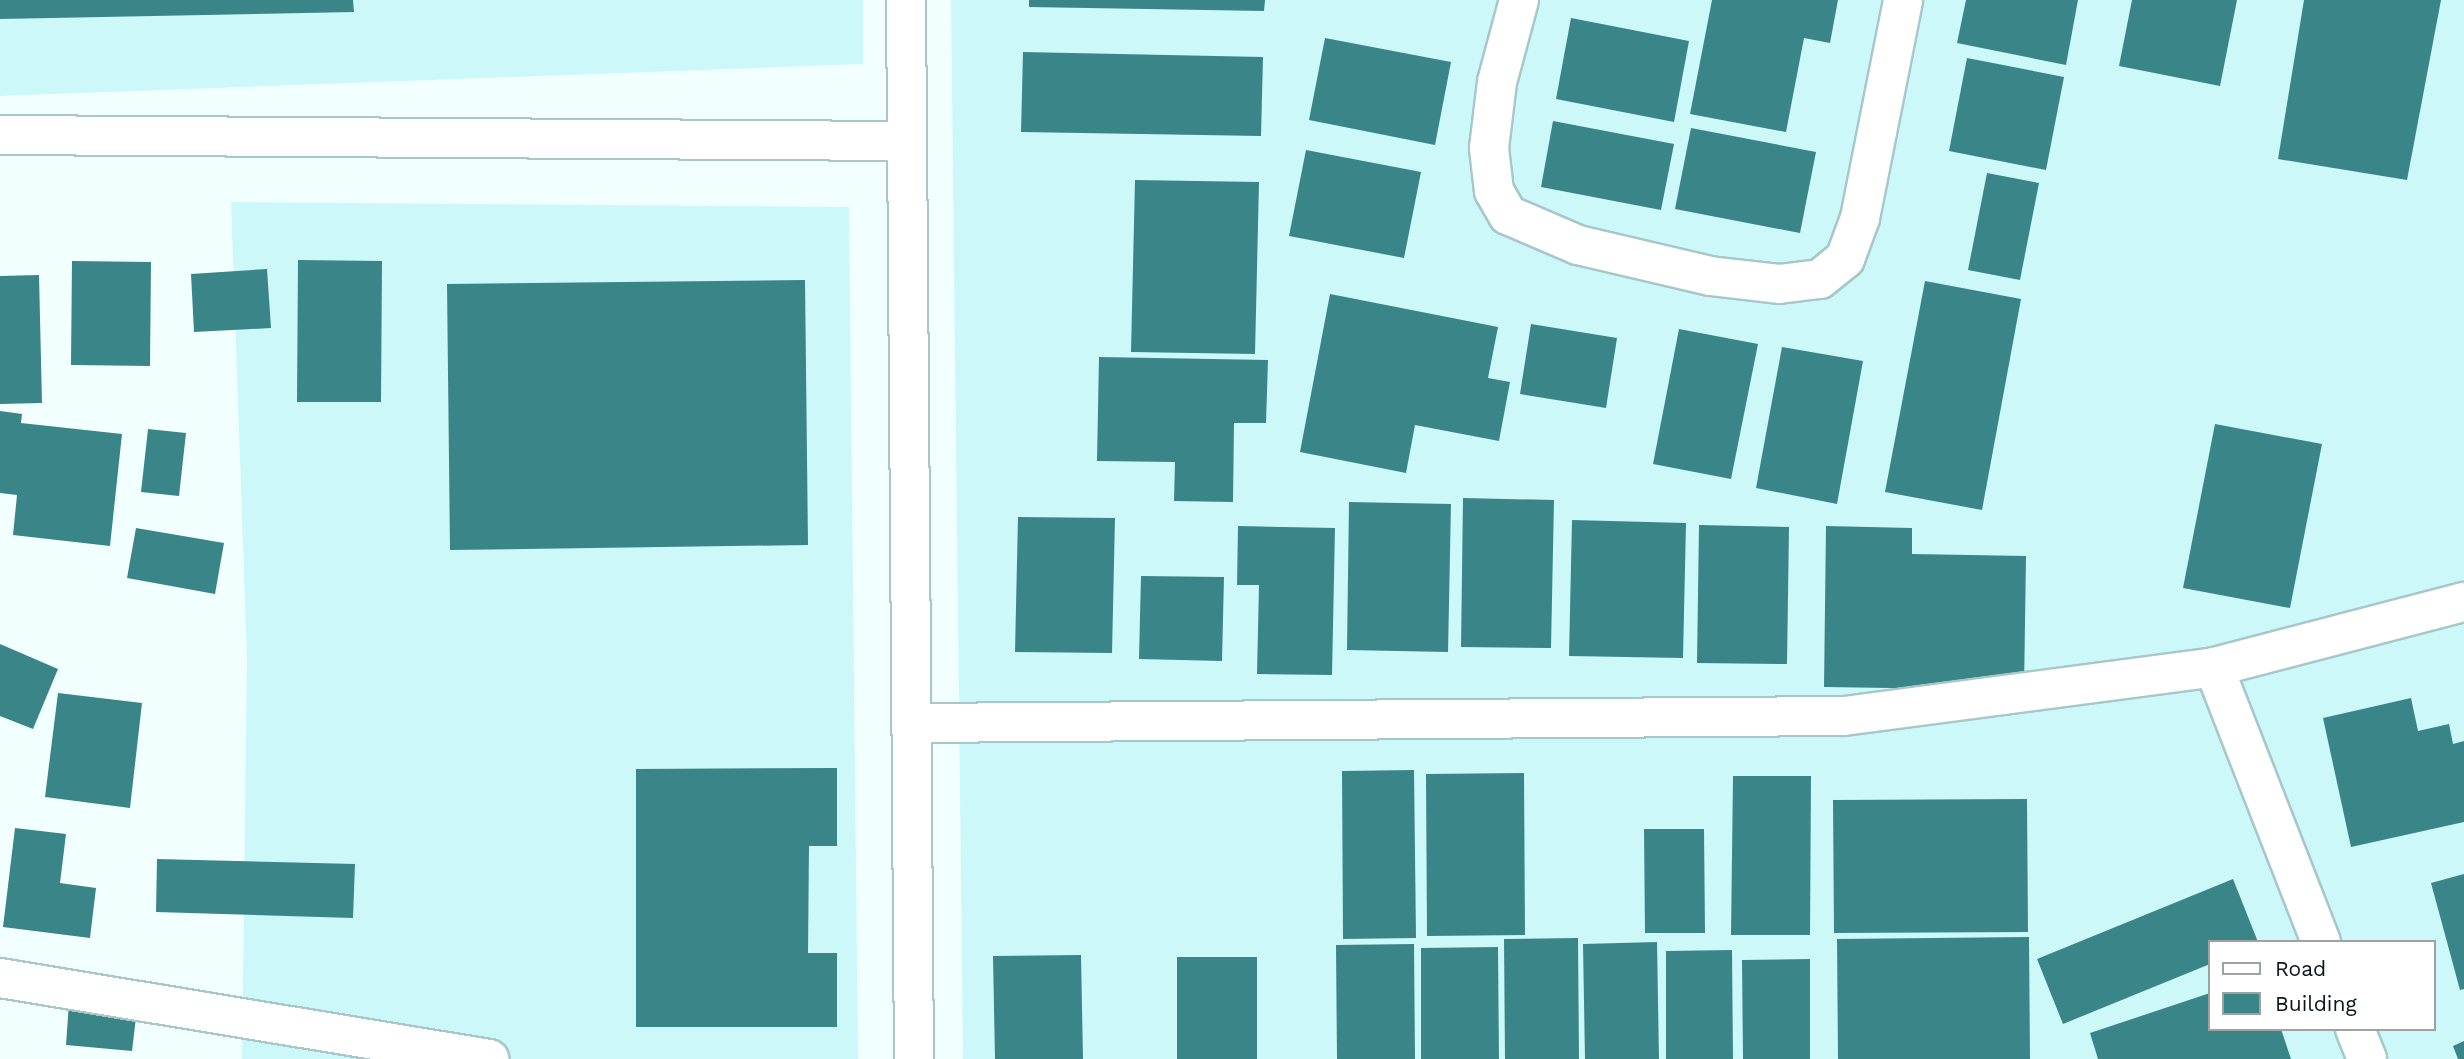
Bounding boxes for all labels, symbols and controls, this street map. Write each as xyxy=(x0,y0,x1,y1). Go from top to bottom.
legend xyxy=(2208,940,2436,1031)
text: Road xyxy=(2275,956,2326,981)
text: Building xyxy=(2275,991,2357,1016)

